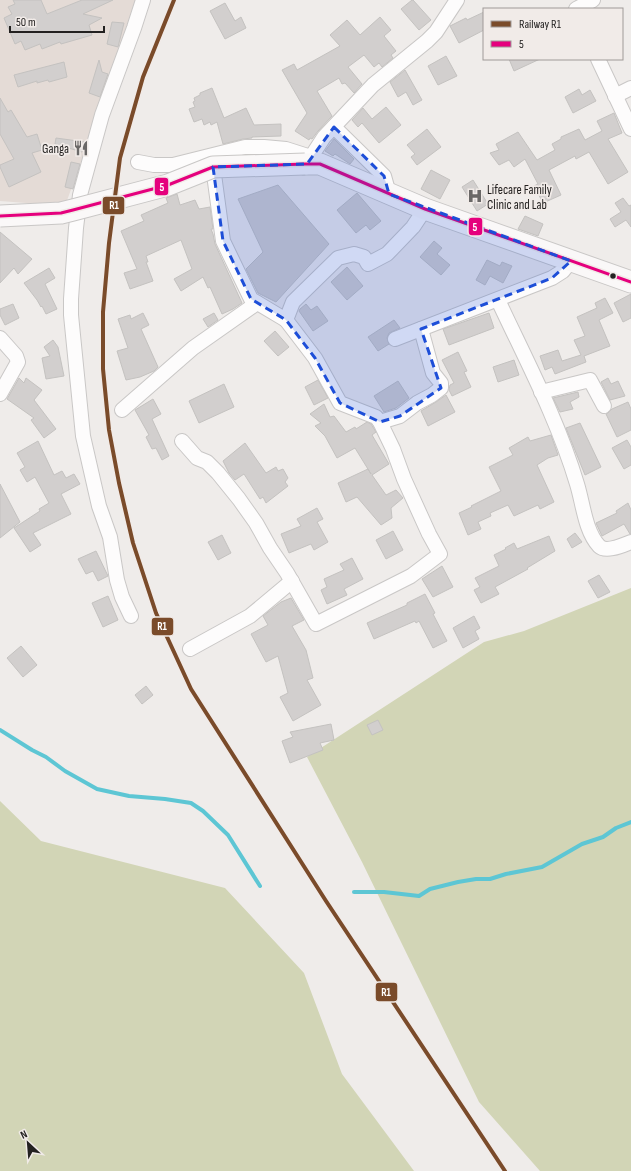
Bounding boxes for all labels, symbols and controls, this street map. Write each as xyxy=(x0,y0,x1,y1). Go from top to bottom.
scale bar xyxy=(10,8,104,34)
legend xyxy=(483,8,623,60)
text: 50 m xyxy=(16,15,36,30)
text: Railway R1 xyxy=(519,17,562,32)
text: 5 xyxy=(519,37,524,52)
restaurant icon: Ganga xyxy=(72,139,90,157)
place label: Ganga xyxy=(42,141,69,157)
line badge: 5 xyxy=(154,177,169,196)
text: 5 xyxy=(160,181,165,194)
place label: Lifecare Family Clinic and Lab xyxy=(487,182,552,213)
hospital icon: Lifecare Family Clinic and Lab xyxy=(466,187,484,205)
line badge: R1 xyxy=(102,196,125,215)
text: R1 xyxy=(109,199,120,212)
line badge: 5 xyxy=(468,217,483,236)
text: 5 xyxy=(473,221,478,234)
unlabelled marker xyxy=(608,271,618,281)
line badge: R1 xyxy=(151,617,174,636)
text: R1 xyxy=(157,620,168,633)
line badge: R1 xyxy=(375,982,398,1002)
text: R1 xyxy=(381,986,392,999)
north arrow xyxy=(8,1123,48,1163)
text: N xyxy=(18,1127,29,1142)

